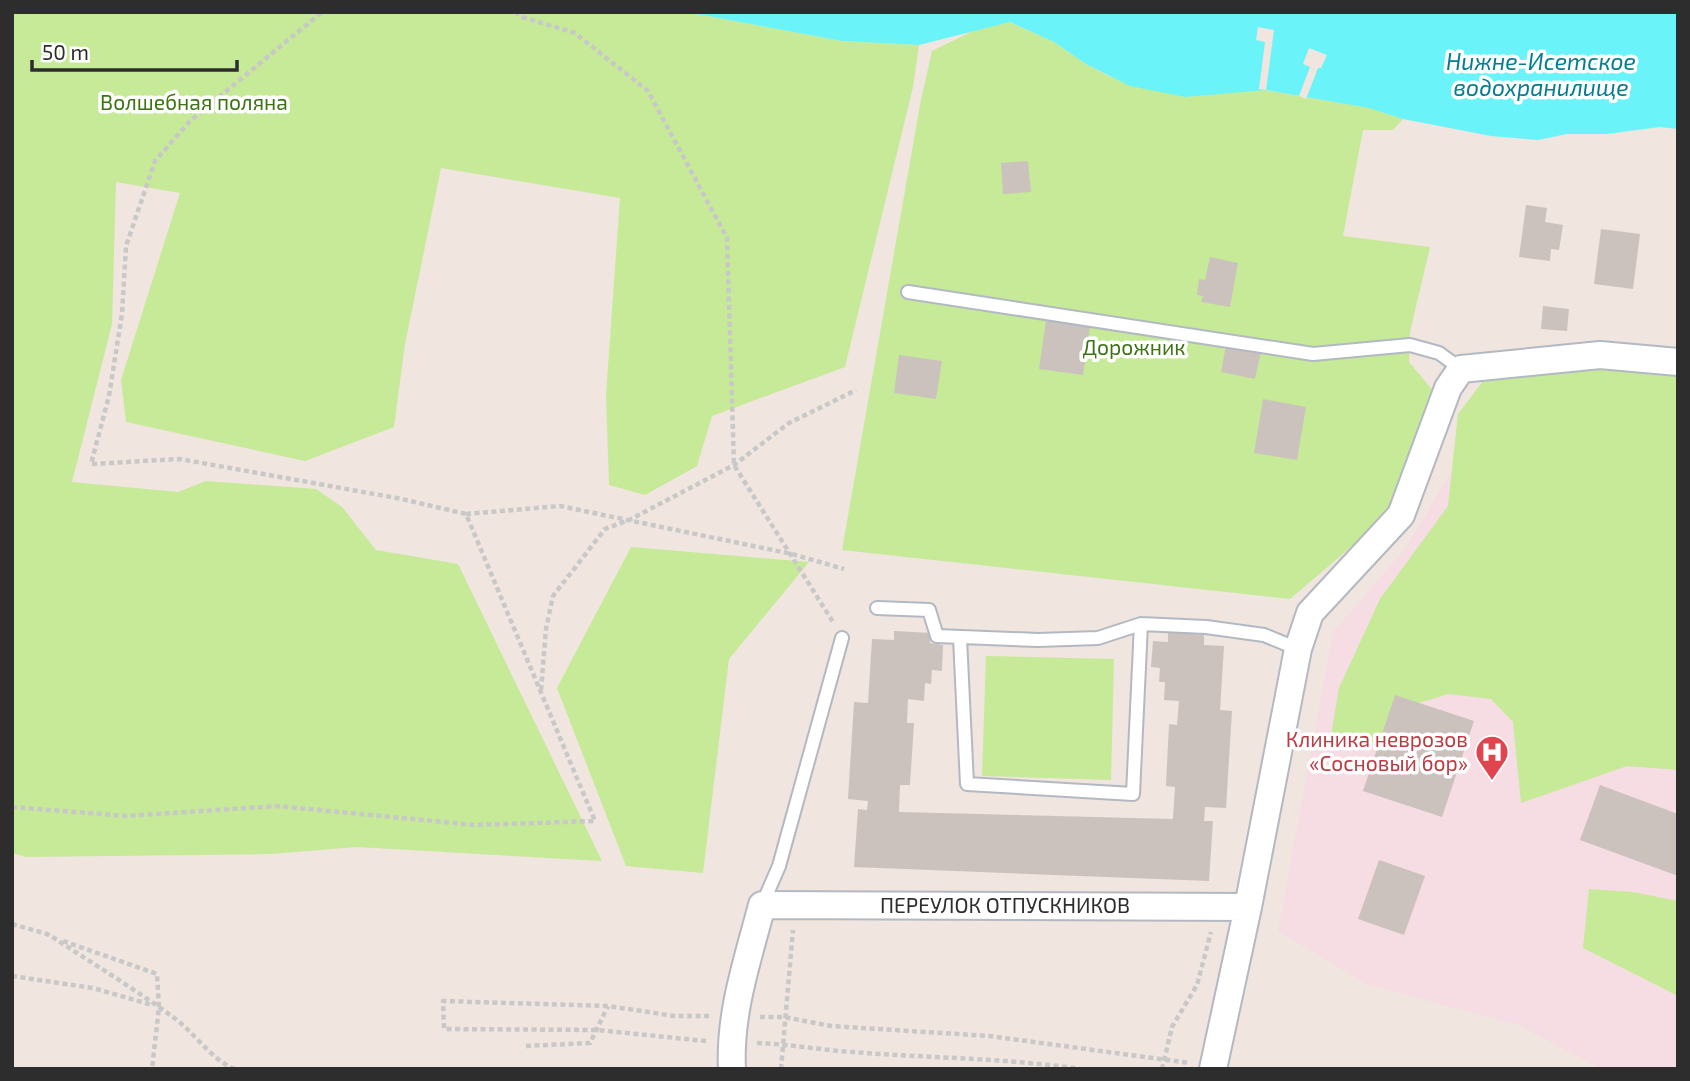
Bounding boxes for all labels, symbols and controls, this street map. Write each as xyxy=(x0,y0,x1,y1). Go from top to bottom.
scale bar xyxy=(32,28,236,72)
text: 50 m xyxy=(42,39,89,64)
water label: Нижне-Исетское водохранилище xyxy=(1446,47,1636,101)
park label: Волшебная поляна xyxy=(100,89,288,114)
park label: Дорожник xyxy=(1082,334,1186,359)
place label: Клиника неврозов «Сосновый бор» xyxy=(1286,726,1468,775)
hospital icon: Клиника неврозов «Сосновый бор» xyxy=(1473,733,1511,782)
street label: ПЕРЕУЛОК ОТПУСКНИКОВ xyxy=(880,892,1130,917)

